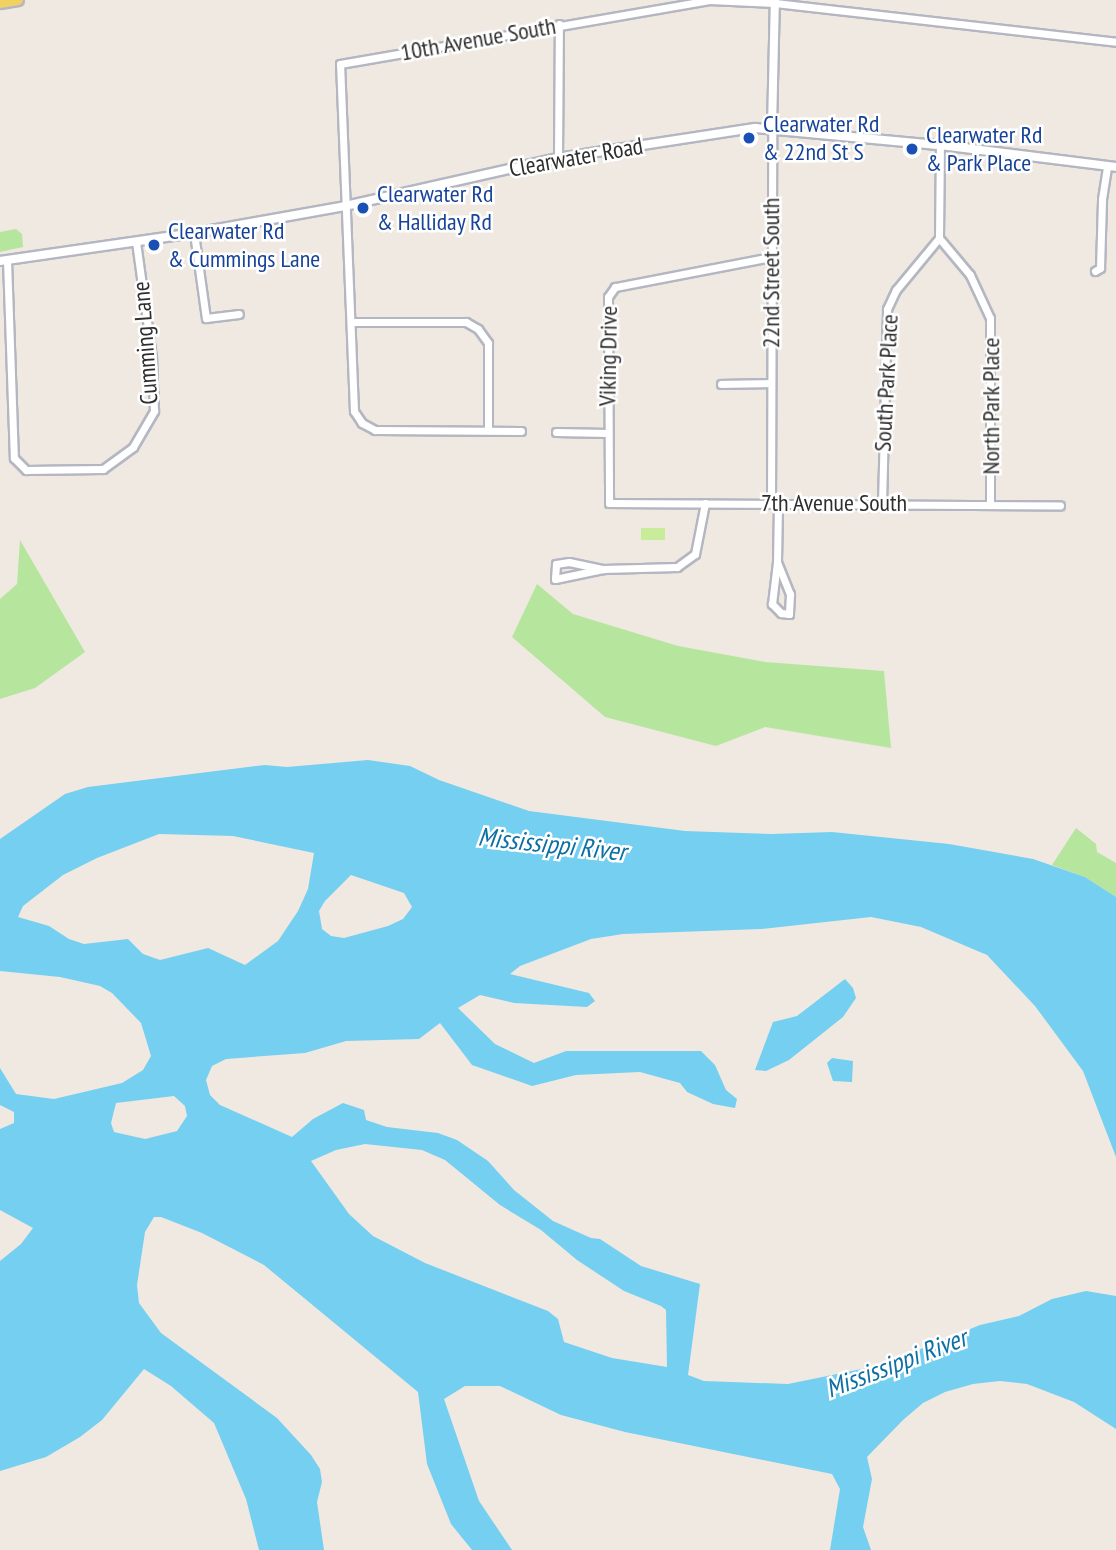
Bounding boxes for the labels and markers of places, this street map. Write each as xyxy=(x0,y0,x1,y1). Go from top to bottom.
place label: Clearwater Rd & 22nd St S xyxy=(763,110,879,166)
place label: Clearwater Rd & Park Place xyxy=(926,121,1042,177)
marker: Clearwater Rd & 22nd St S xyxy=(741,130,757,146)
marker: Clearwater Rd & Park Place xyxy=(904,141,920,157)
place label: Clearwater Rd & Halliday Rd xyxy=(377,180,493,236)
marker: Clearwater Rd & Halliday Rd xyxy=(355,200,371,216)
place label: Clearwater Rd & Cummings Lane xyxy=(168,217,320,273)
marker: Clearwater Rd & Cummings Lane xyxy=(146,237,162,253)

